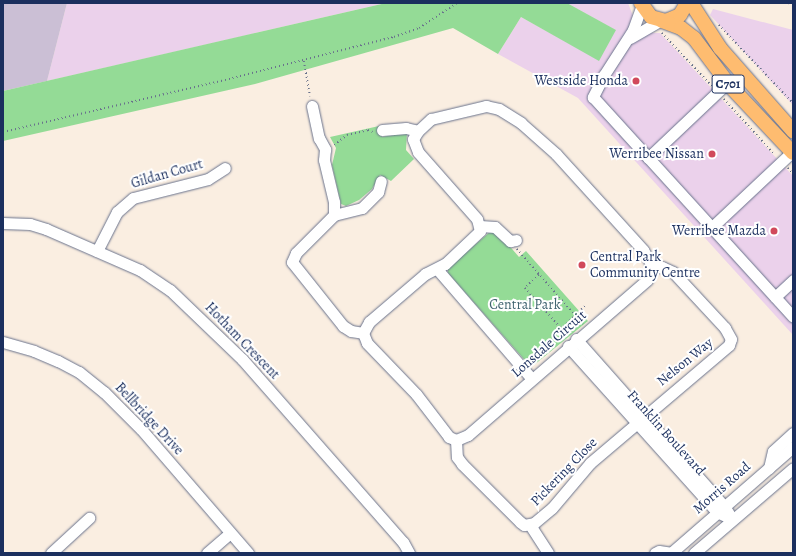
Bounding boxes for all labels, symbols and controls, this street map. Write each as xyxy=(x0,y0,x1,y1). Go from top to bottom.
place label: Westside Honda xyxy=(534,73,628,89)
road number: C701 xyxy=(711,73,745,95)
marker: Westside Honda xyxy=(631,76,641,86)
place label: Werribee Nissan xyxy=(609,146,704,162)
marker: Werribee Nissan xyxy=(707,149,717,159)
street label: Gildan Court xyxy=(129,156,205,192)
place label: Werribee Mazda xyxy=(672,223,766,239)
marker: Werribee Mazda xyxy=(769,226,779,236)
place label: Central Park Community Centre xyxy=(590,249,700,282)
marker: Central Park Community Centre xyxy=(577,260,587,270)
park label: Central Park xyxy=(489,297,561,313)
street label: Hotham Crescent xyxy=(201,299,283,383)
street label: Lonsdale Circuit xyxy=(508,307,590,381)
street label: Nelson Way xyxy=(654,334,716,390)
street label: Bellbridge Drive xyxy=(111,379,187,459)
street label: Franklin Boulevard xyxy=(623,387,709,479)
street label: Pickering Close xyxy=(527,434,601,510)
street label: Morris Road xyxy=(690,458,754,518)

